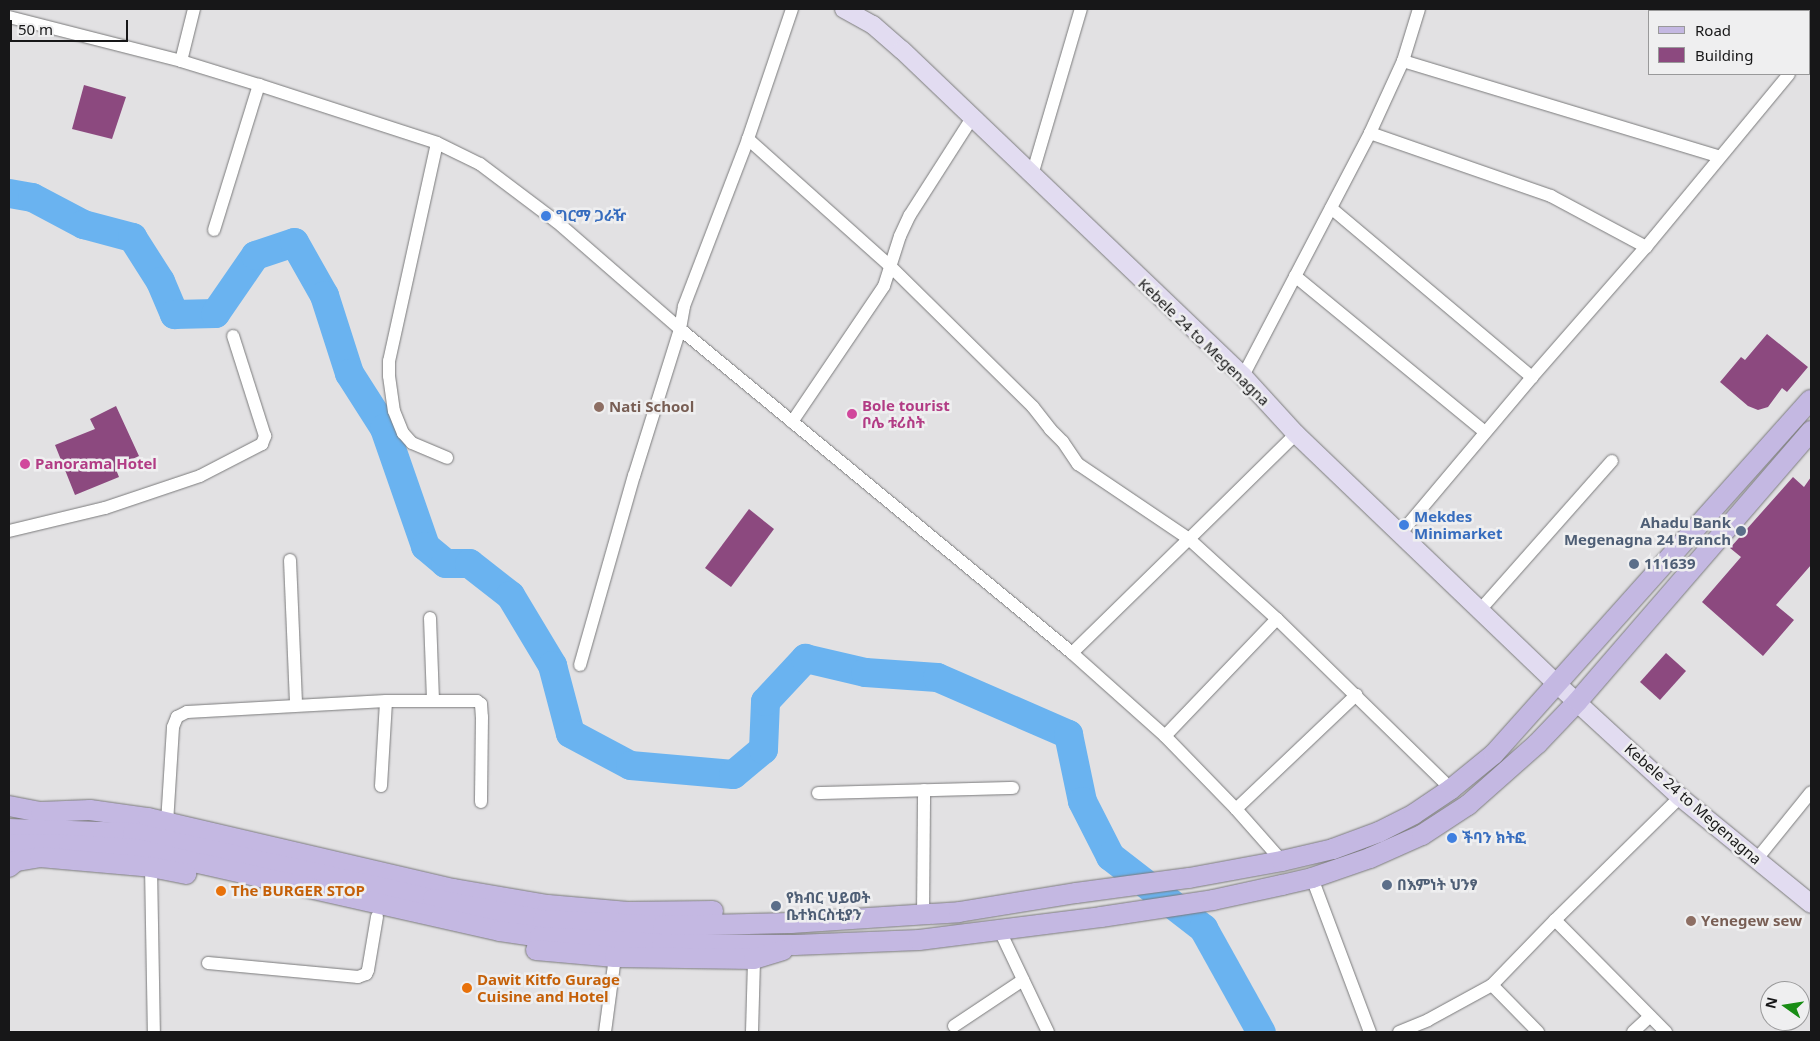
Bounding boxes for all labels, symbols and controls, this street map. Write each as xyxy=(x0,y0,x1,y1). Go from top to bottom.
scale bar xyxy=(12,10,130,42)
legend xyxy=(1648,10,1810,75)
text: 50 m xyxy=(18,19,53,39)
text: Road xyxy=(1695,20,1731,40)
text: Building xyxy=(1695,45,1753,65)
place label: ግርማ ጋራዥ xyxy=(556,207,626,225)
marker: ግርማ ጋራዥ xyxy=(540,210,552,222)
street label: Kebele 24 to Megenagna xyxy=(1135,275,1273,409)
place label: Bole tourist ቦሌ ቱሪስት xyxy=(862,396,950,431)
place label: Nati School xyxy=(609,398,694,416)
marker: Nati School xyxy=(593,401,605,413)
marker: Bole tourist ቦሌ ቱሪስት xyxy=(846,408,858,420)
place label: Panorama Hotel xyxy=(35,455,157,473)
marker: Panorama Hotel xyxy=(19,458,31,470)
place label: Mekdes Minimarket xyxy=(1414,507,1502,542)
place label: Ahadu Bank Megenagna 24 Branch xyxy=(1564,513,1731,548)
marker: Mekdes Minimarket xyxy=(1398,519,1410,531)
marker: Ahadu Bank Megenagna 24 Branch xyxy=(1735,525,1747,537)
place label: 111639 xyxy=(1644,555,1695,573)
marker: 111639 xyxy=(1628,558,1640,570)
street label: Kebele 24 to Megenagna xyxy=(1621,740,1765,868)
place label: ችባን ክትፎ xyxy=(1462,829,1526,847)
marker: ችባን ክትፎ xyxy=(1446,832,1458,844)
place label: በእምነት ህንፃ xyxy=(1397,876,1478,894)
marker: በእምነት ህንፃ xyxy=(1381,879,1393,891)
place label: The BURGER STOP xyxy=(231,882,365,900)
marker: The BURGER STOP xyxy=(215,885,227,897)
place label: የክብር ህይወት ቤተክርስቲያን xyxy=(786,888,870,923)
marker: የክብር ህይወት ቤተክርስቲያን xyxy=(770,900,782,912)
place label: Yenegew sew xyxy=(1701,912,1802,930)
marker: Yenegew sew xyxy=(1685,915,1697,927)
place label: Dawit Kitfo Gurage Cuisine and Hotel xyxy=(477,970,620,1005)
north arrow xyxy=(1760,981,1810,1031)
marker: Dawit Kitfo Gurage Cuisine and Hotel xyxy=(461,982,473,994)
text: N xyxy=(1760,995,1781,1010)

